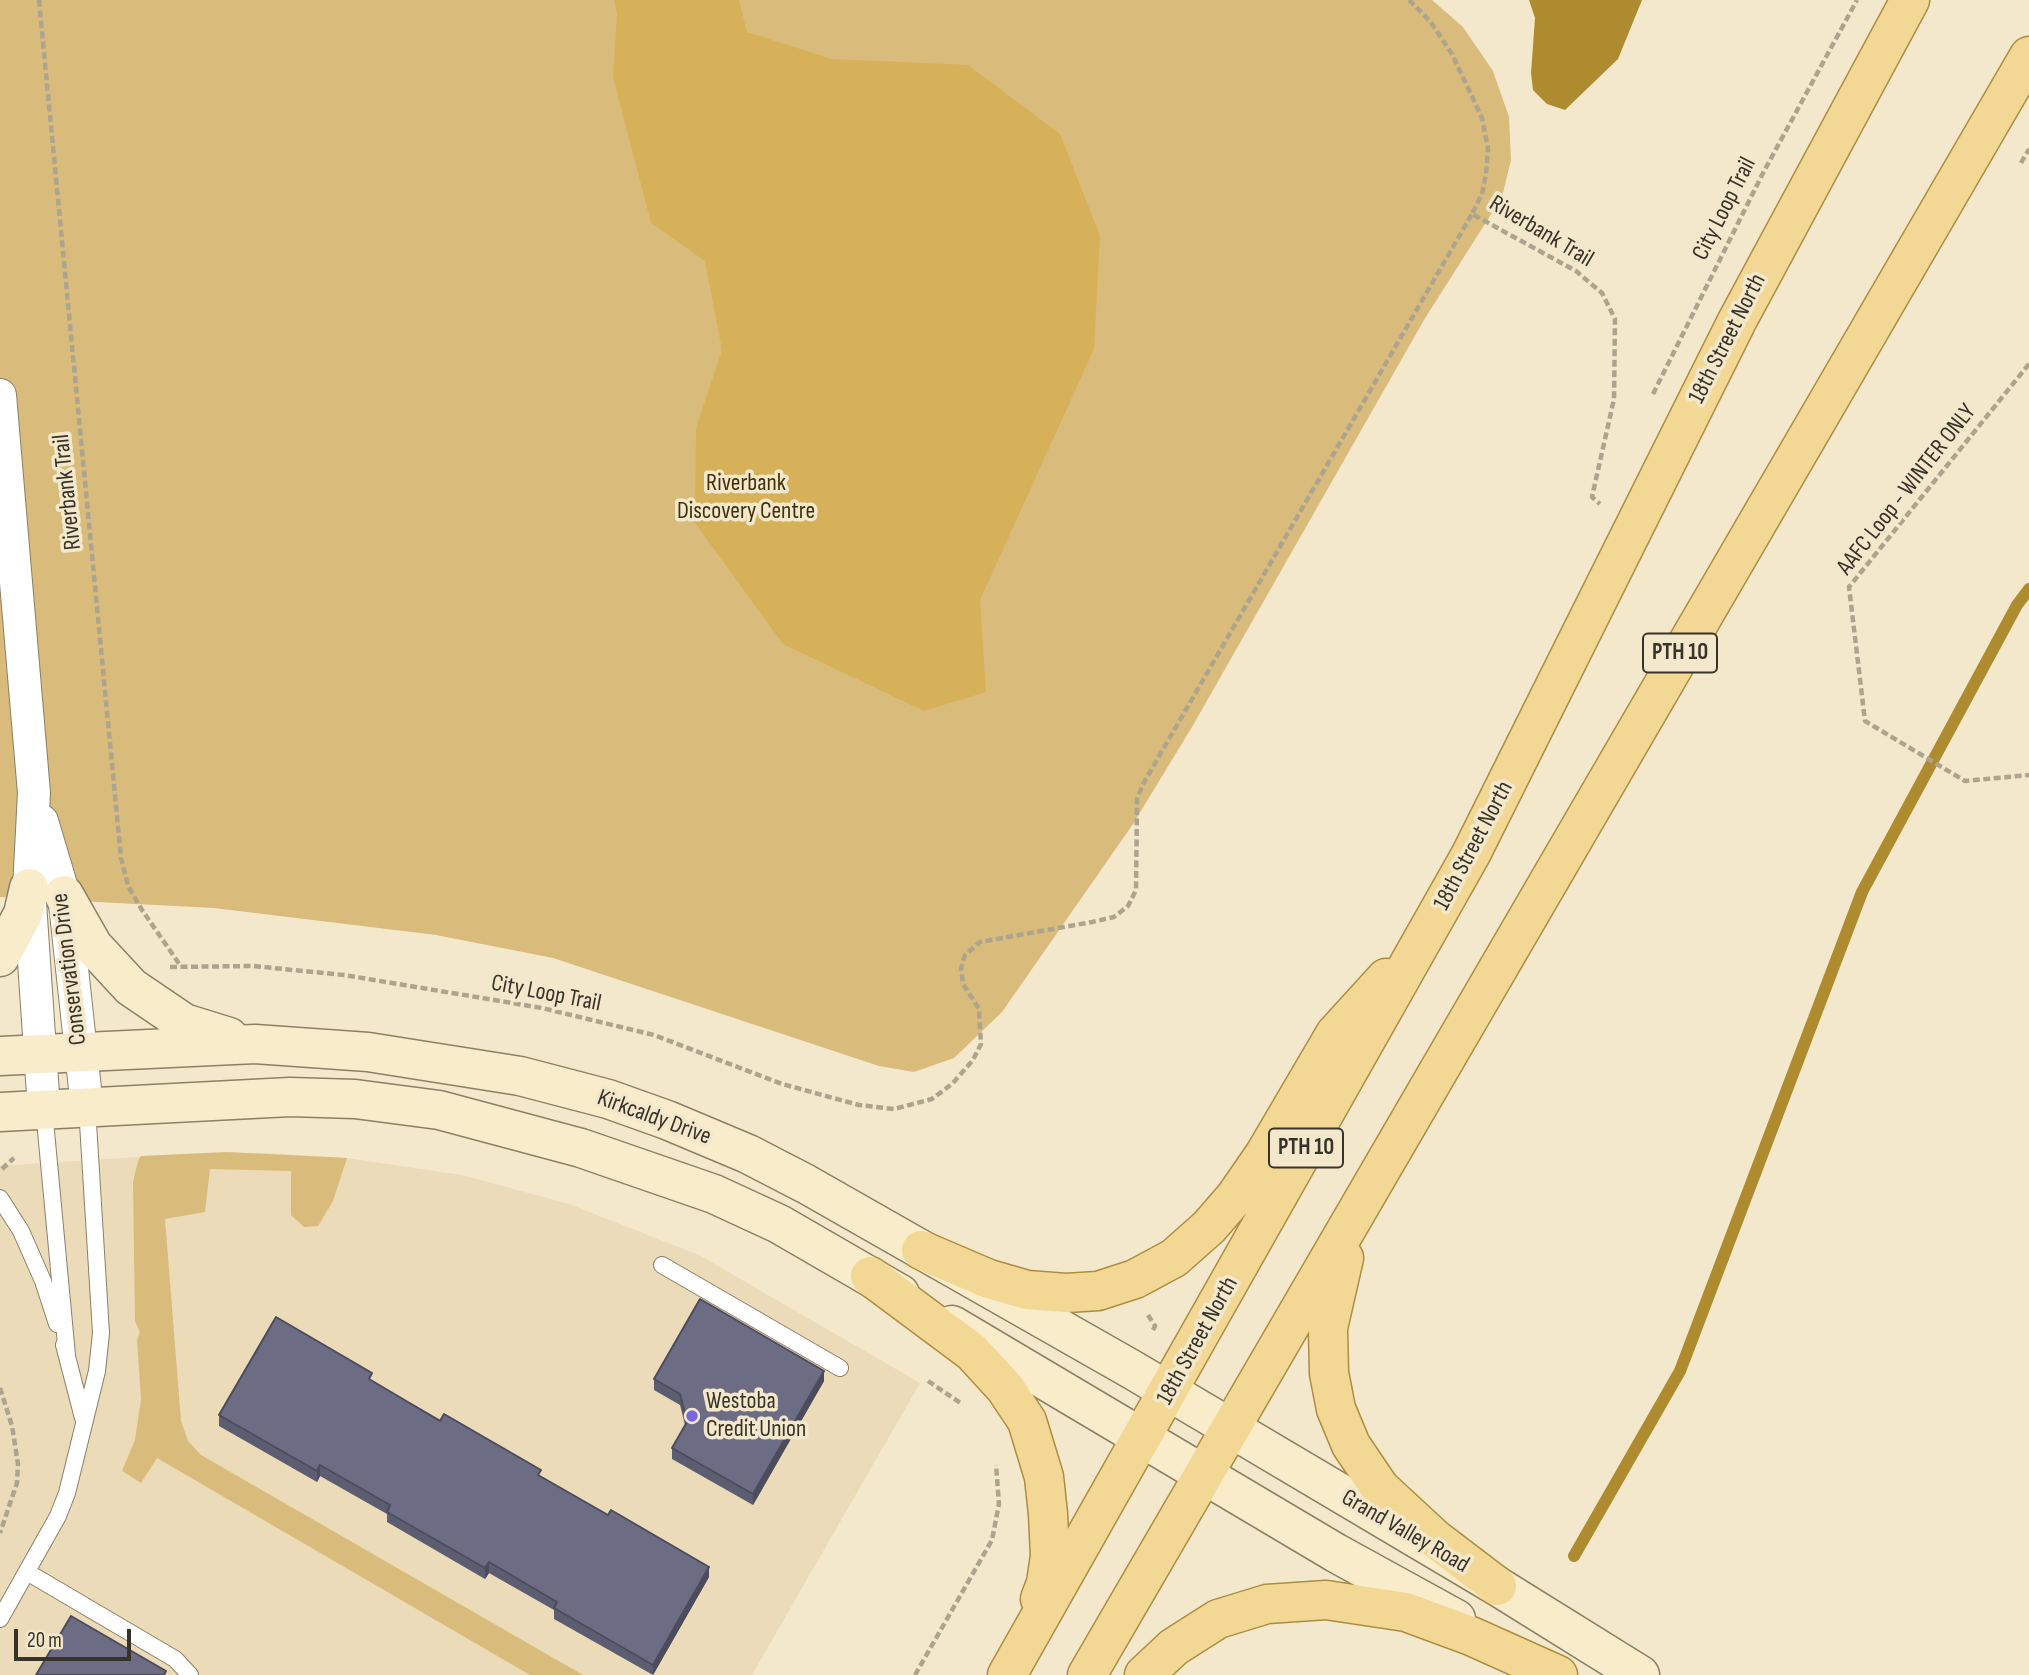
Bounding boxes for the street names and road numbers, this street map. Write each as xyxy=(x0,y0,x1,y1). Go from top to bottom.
street label: City Loop Trail xyxy=(1687,153,1763,265)
street label: Riverbank Trail xyxy=(1484,190,1598,274)
street label: 18th Street North xyxy=(1683,269,1773,409)
street label: AAFC Loop - WINTER ONLY xyxy=(1831,399,1983,581)
street label: Riverbank Trail xyxy=(48,433,88,551)
road number: PTH 10 xyxy=(1643,634,1717,673)
street label: 18th Street North xyxy=(1428,777,1520,915)
street label: Conservation Drive xyxy=(46,891,94,1047)
street label: City Loop Trail xyxy=(489,969,603,1019)
street label: Kirkcaldy Drive xyxy=(593,1084,715,1152)
road number: PTH 10 xyxy=(1269,1128,1343,1168)
street label: 18th Street North xyxy=(1151,1272,1245,1410)
street label: Grand Valley Road xyxy=(1336,1484,1474,1580)

